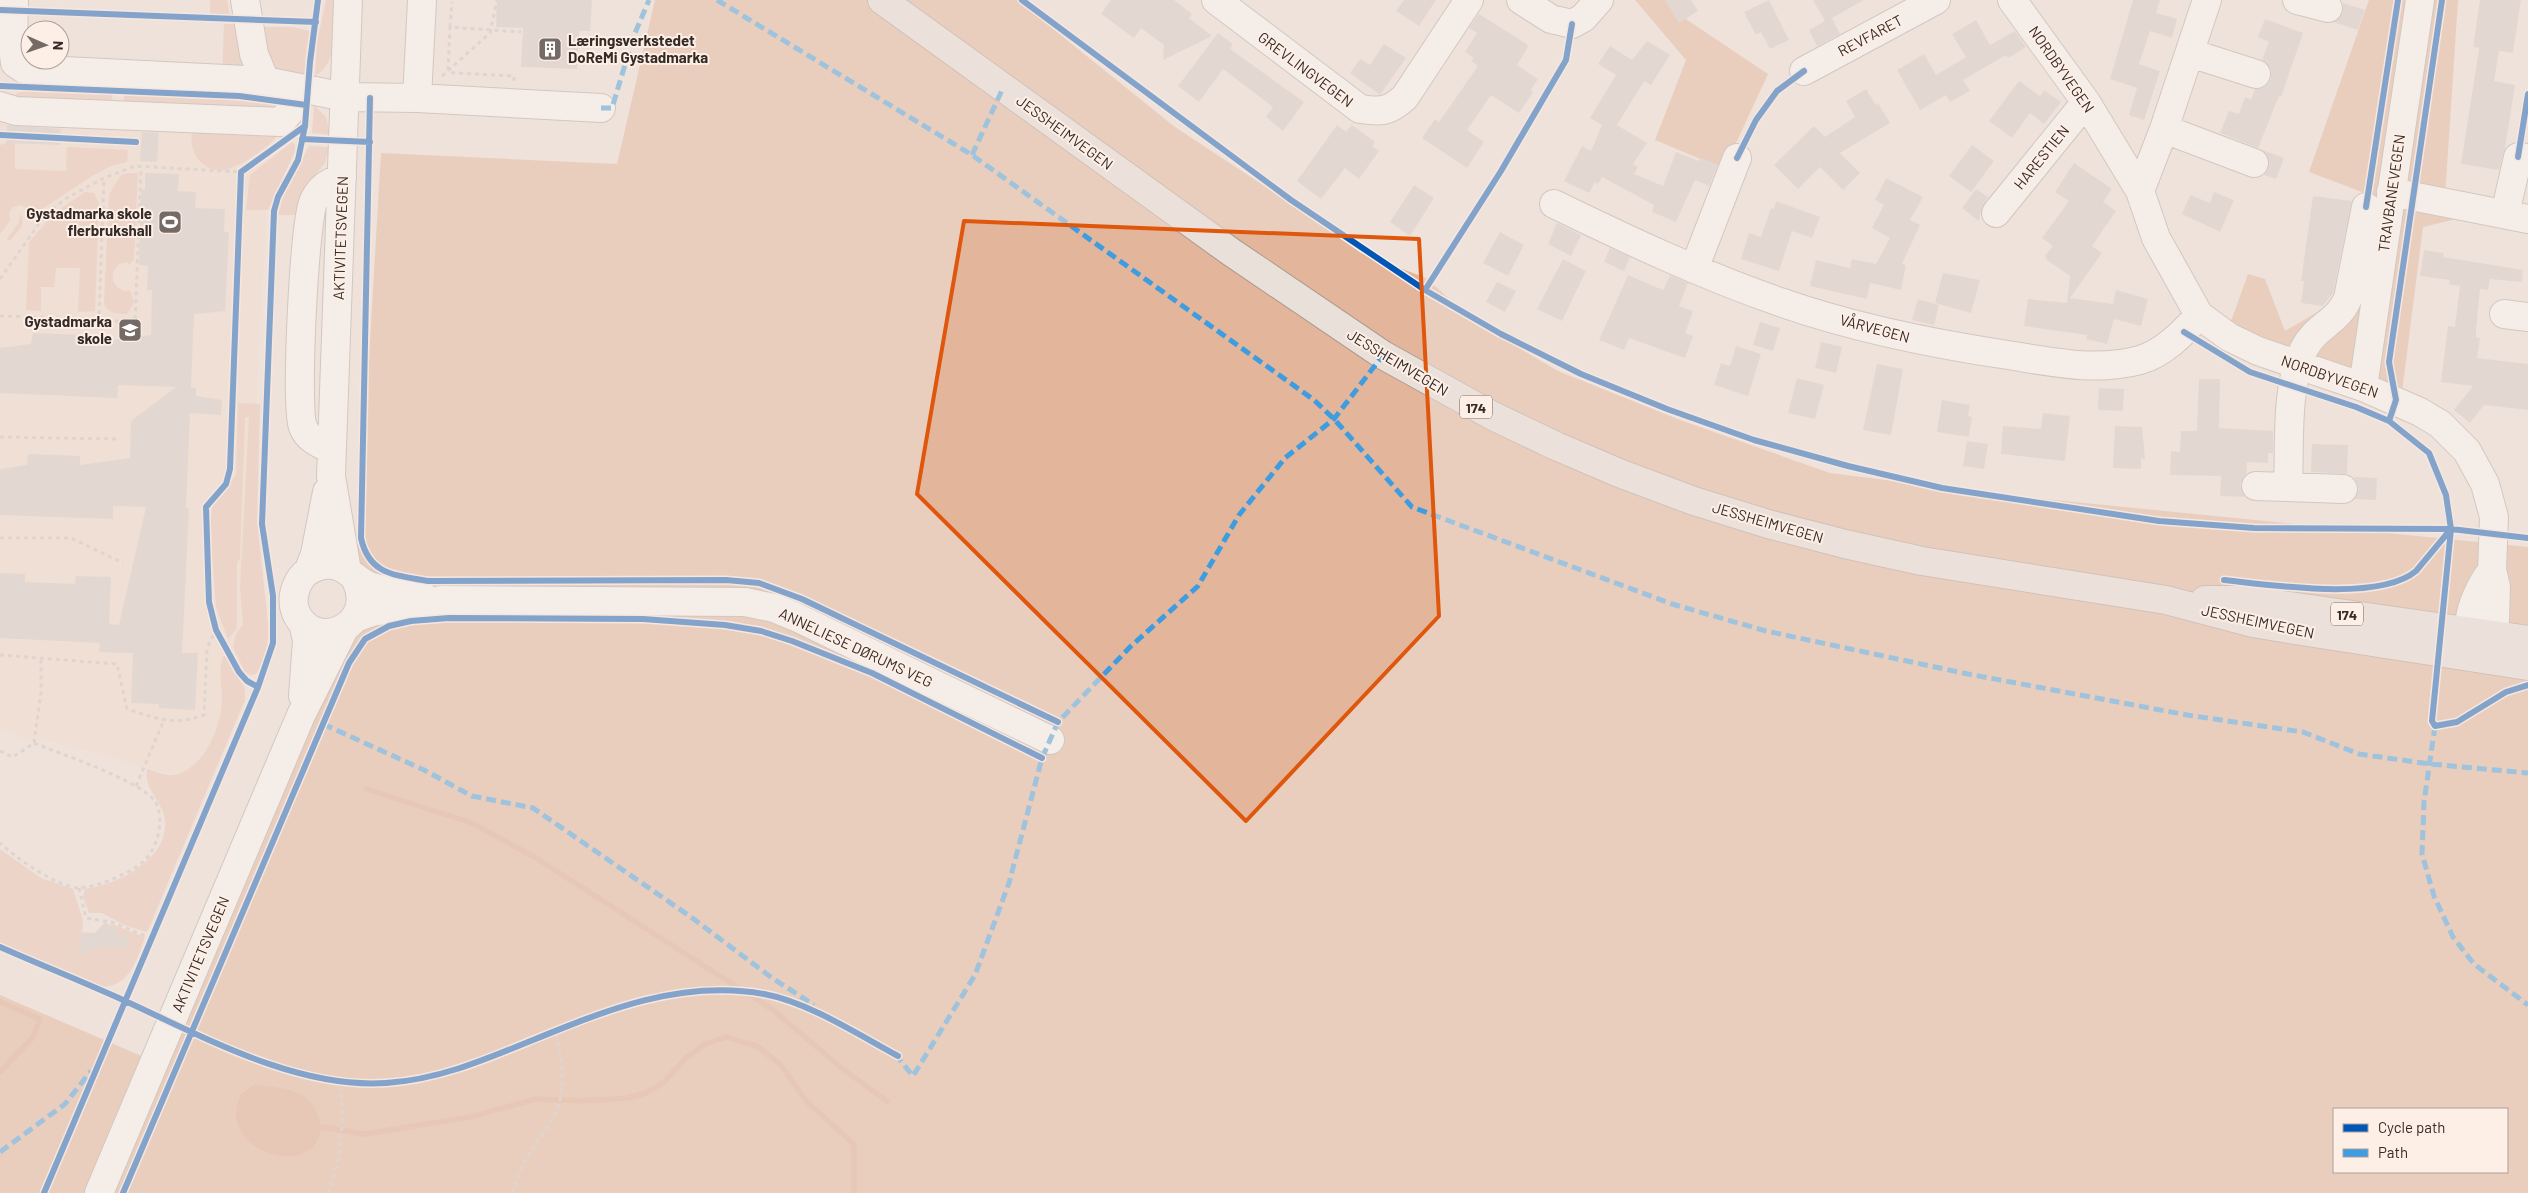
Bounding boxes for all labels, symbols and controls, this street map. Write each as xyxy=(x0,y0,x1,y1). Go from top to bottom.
street label: REVFARET xyxy=(1835,10,1905,60)
north arrow xyxy=(20,20,70,70)
street label: NORDBYVEGEN xyxy=(2025,22,2099,116)
street label: GREVLINGVEGEN xyxy=(1255,27,1357,111)
place label: Læringsverkstedet DoReMi Gystadmarka xyxy=(568,31,708,66)
building icon: Læringsverkstedet DoReMi Gystadmarka xyxy=(537,36,563,62)
text: N xyxy=(50,41,67,50)
street label: JESSHEIMVEGEN xyxy=(1013,91,1117,173)
street label: HARESTIEN xyxy=(2010,121,2072,193)
street label: TRAVBANEVEGEN xyxy=(2374,133,2408,253)
street label: AKTIVITETSVEGEN xyxy=(329,176,351,300)
place label: Gystadmarka skole flerbrukshall xyxy=(26,204,152,239)
sports icon: Gystadmarka skole flerbrukshall xyxy=(157,209,183,235)
street label: VÅRVEGEN xyxy=(1838,309,1912,346)
place label: Gystadmarka skole xyxy=(24,312,112,347)
school or university icon: Gystadmarka skole xyxy=(117,317,143,343)
street label: JESSHEIMVEGEN xyxy=(1344,325,1452,399)
street label: NORDBYVEGEN xyxy=(2279,351,2381,401)
road number: 174 xyxy=(1460,396,1492,418)
street label: JESSHEIMVEGEN xyxy=(1710,498,1826,546)
street label: JESSHEIMVEGEN xyxy=(2200,600,2316,642)
road number: 174 xyxy=(2331,602,2363,626)
street label: ANNELIESE DØRUMS VEG xyxy=(776,604,936,690)
street label: AKTIVITETSVEGEN xyxy=(167,893,233,1015)
legend xyxy=(2333,1108,2508,1173)
text: Cycle path xyxy=(2378,1118,2445,1136)
text: Path xyxy=(2378,1143,2408,1161)

